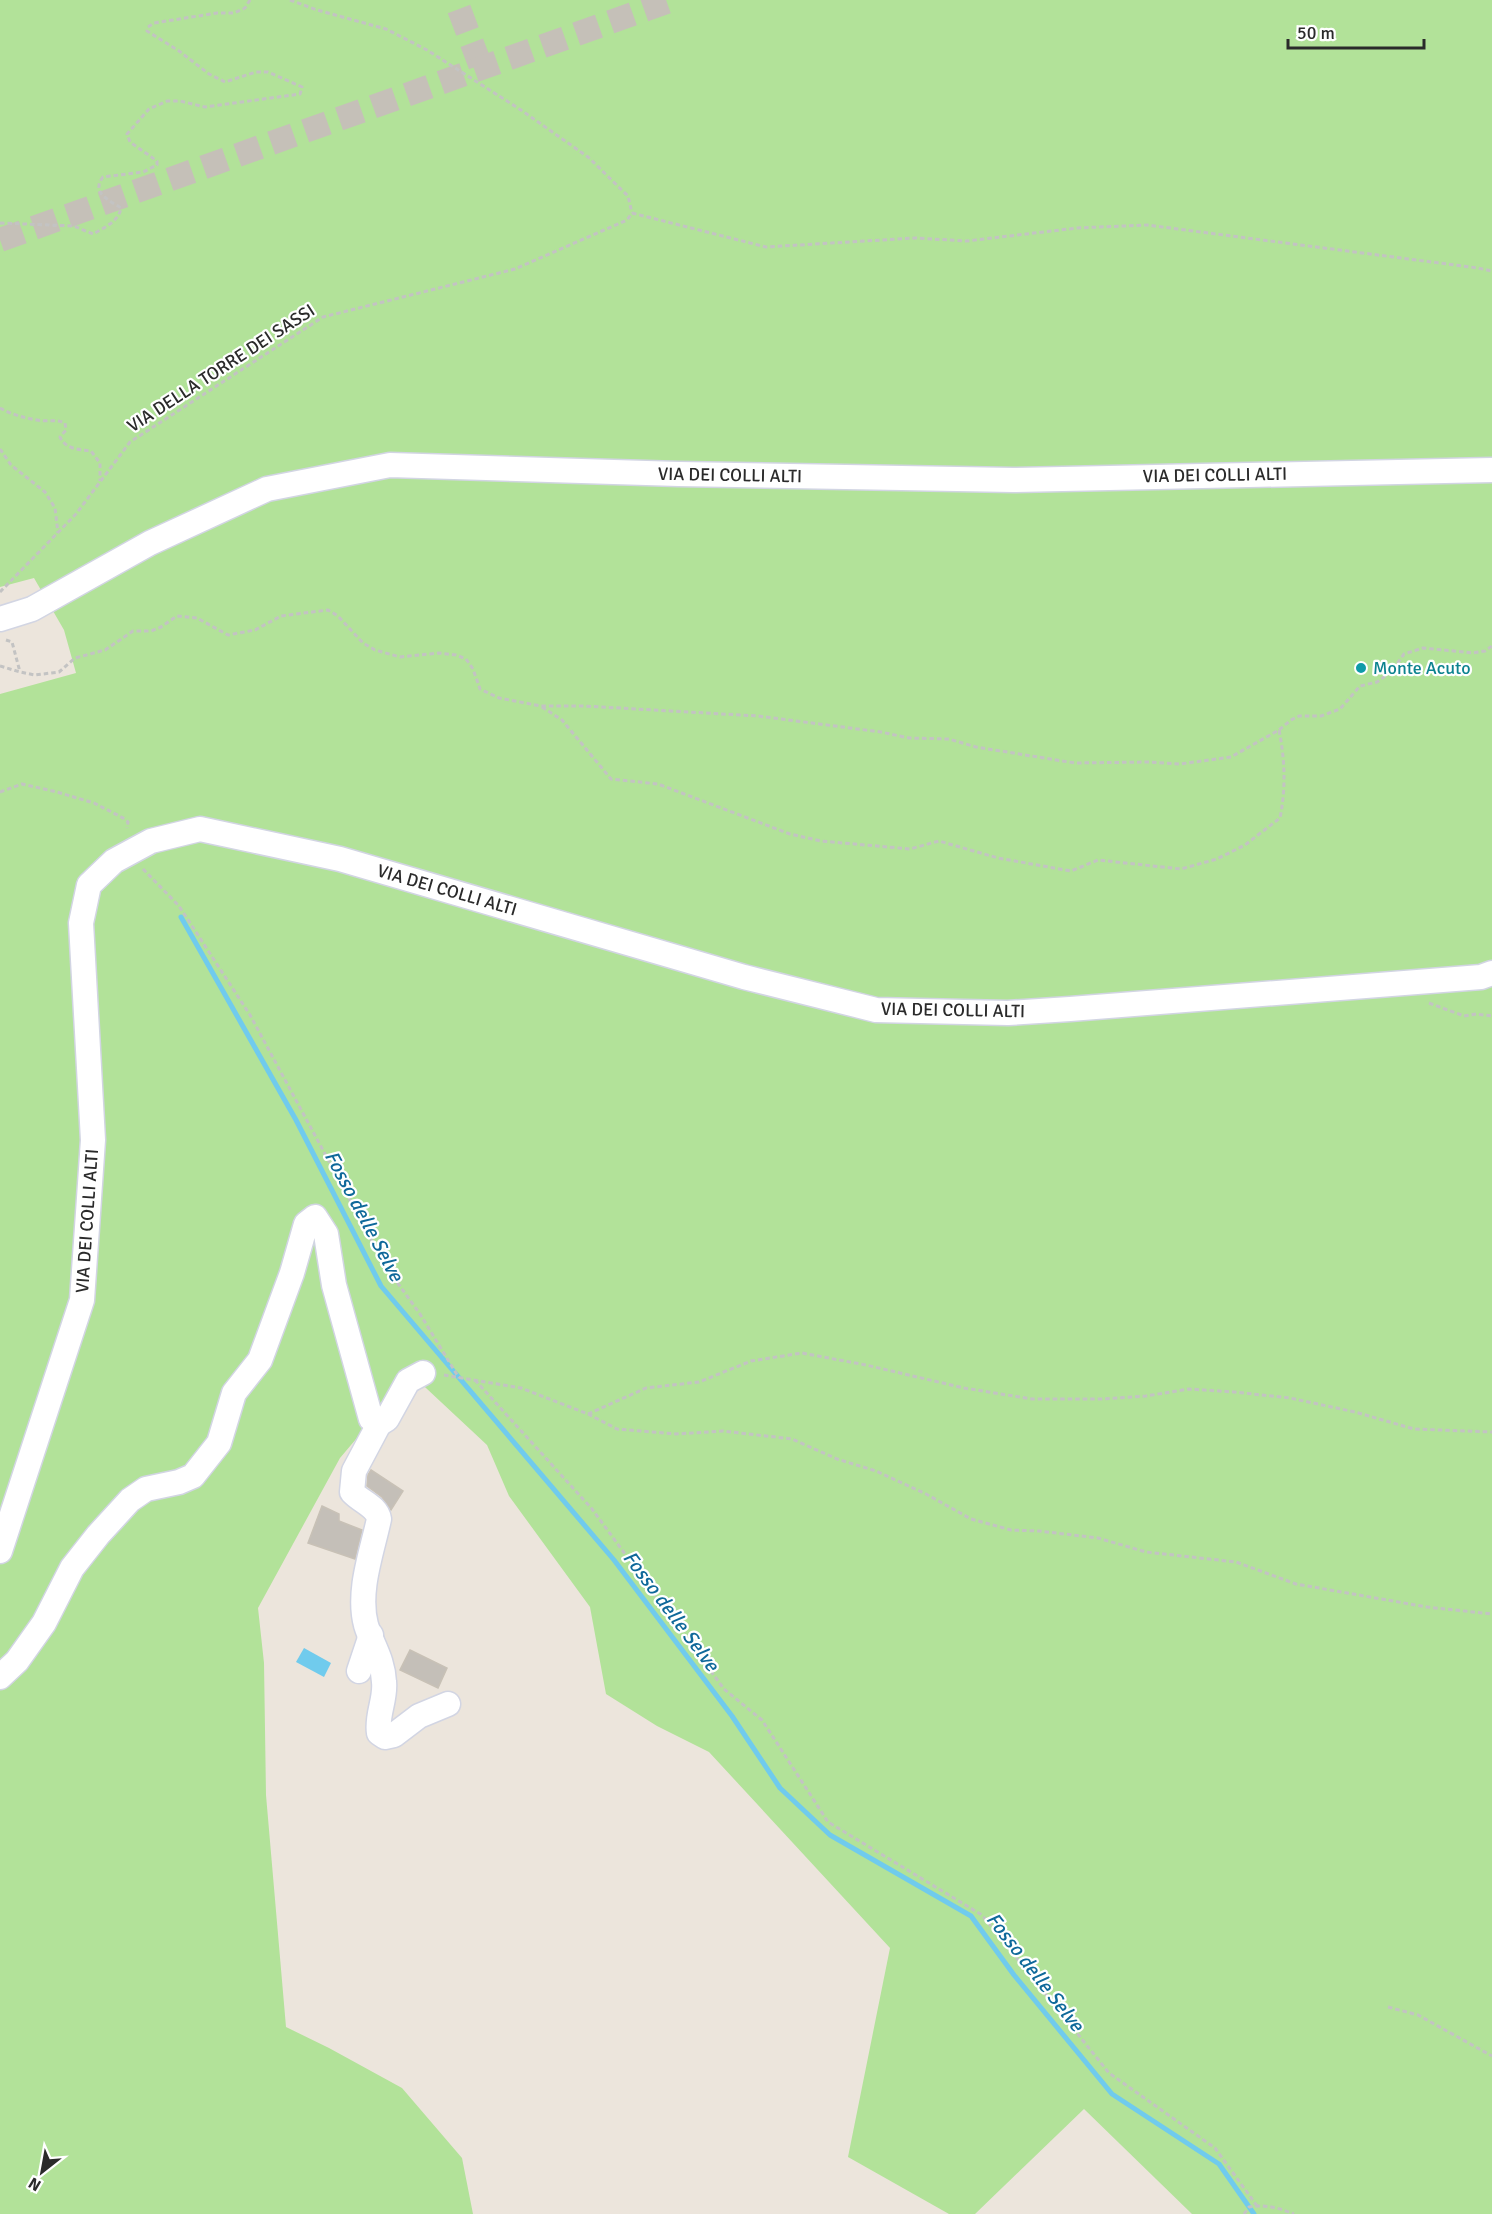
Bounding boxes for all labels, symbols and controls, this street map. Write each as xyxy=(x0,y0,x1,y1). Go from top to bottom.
scale bar xyxy=(1288,12,1424,50)
text: 50 m xyxy=(1297,22,1335,44)
street label: VIA DELLA TORRE DEI SASSI xyxy=(123,299,319,437)
street label: VIA DEI COLLI ALTI xyxy=(658,463,802,487)
street label: VIA DEI COLLI ALTI xyxy=(1143,463,1287,487)
place label: Monte Acuto xyxy=(1373,657,1471,679)
marker: Monte Acuto xyxy=(1354,661,1368,675)
street label: VIA DEI COLLI ALTI xyxy=(375,860,519,920)
street label: VIA DEI COLLI ALTI xyxy=(881,998,1025,1022)
water label: Fosso delle Selve xyxy=(319,1146,409,1287)
street label: VIA DEI COLLI ALTI xyxy=(71,1148,103,1294)
water label: Fosso delle Selve xyxy=(618,1546,725,1677)
water label: Fosso delle Selve xyxy=(981,1907,1090,2037)
north arrow xyxy=(12,2142,72,2202)
text: N xyxy=(25,2173,45,2195)

